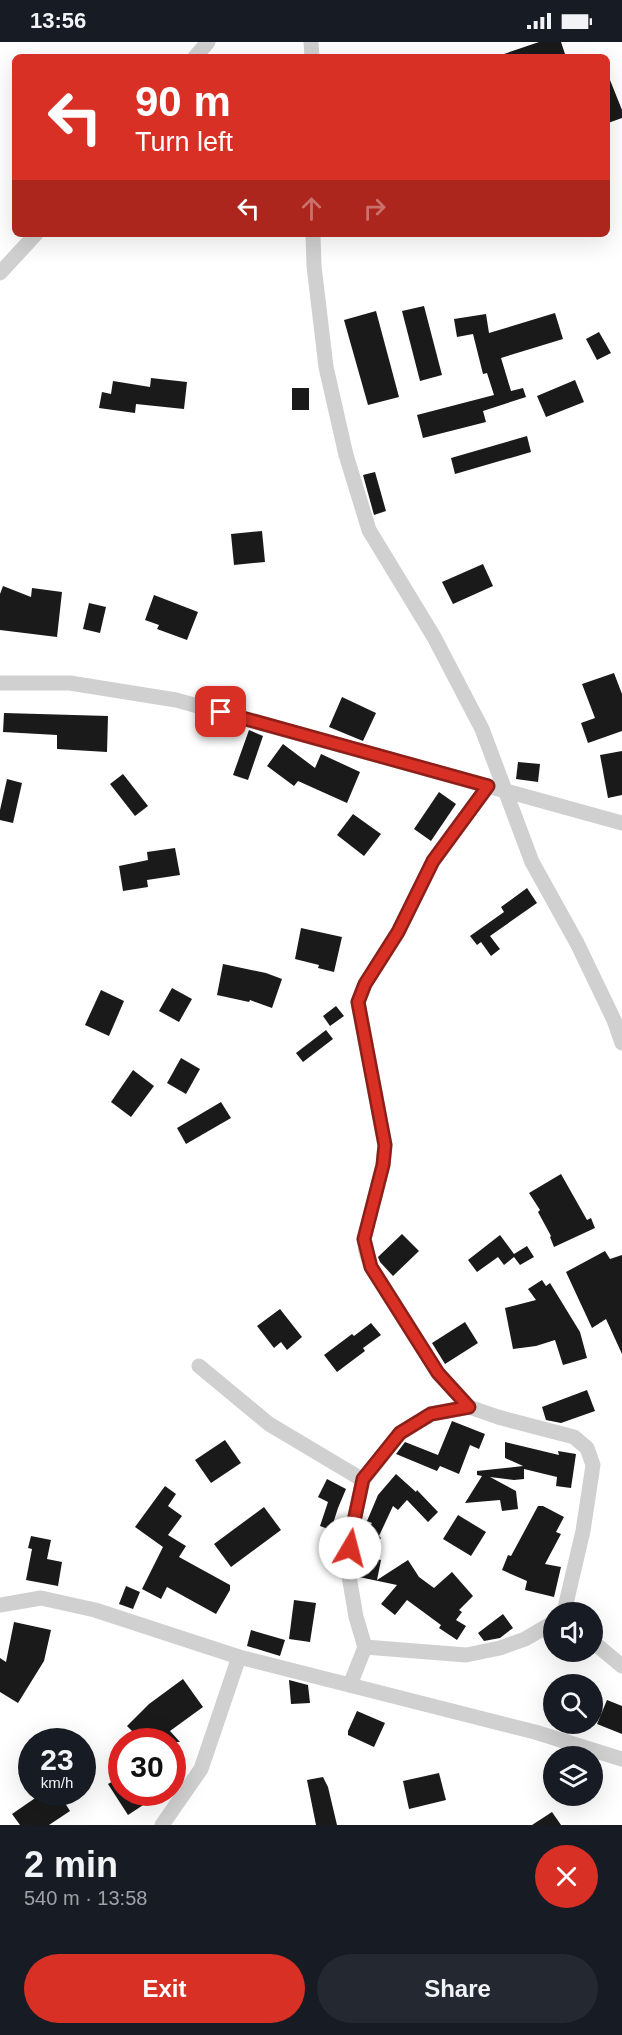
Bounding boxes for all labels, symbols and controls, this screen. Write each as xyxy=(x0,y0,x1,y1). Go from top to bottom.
text: 13:56 xyxy=(30,8,86,33)
icon: left xyxy=(36,78,114,156)
text: 90 m xyxy=(135,78,231,125)
text: Turn left xyxy=(135,127,233,157)
icon: left xyxy=(232,192,265,225)
icon: ahead xyxy=(295,192,328,225)
icon: right xyxy=(358,192,391,225)
pin xyxy=(195,686,246,737)
icon: arrive xyxy=(204,695,237,728)
position arrow xyxy=(318,1516,382,1580)
map controls xyxy=(543,1602,603,1806)
button: sound xyxy=(543,1602,603,1662)
button: search xyxy=(543,1674,603,1734)
speed limit sign: 30 xyxy=(108,1728,186,1806)
text: 23 xyxy=(40,1743,74,1776)
button: layers xyxy=(543,1746,603,1806)
text: km/h xyxy=(41,1774,73,1791)
text: 2 min xyxy=(24,1844,118,1885)
button: close xyxy=(535,1845,598,1908)
text: 540 m · 13:58 xyxy=(24,1887,147,1909)
button: Exit xyxy=(24,1954,305,2023)
button: Share xyxy=(317,1954,598,2023)

